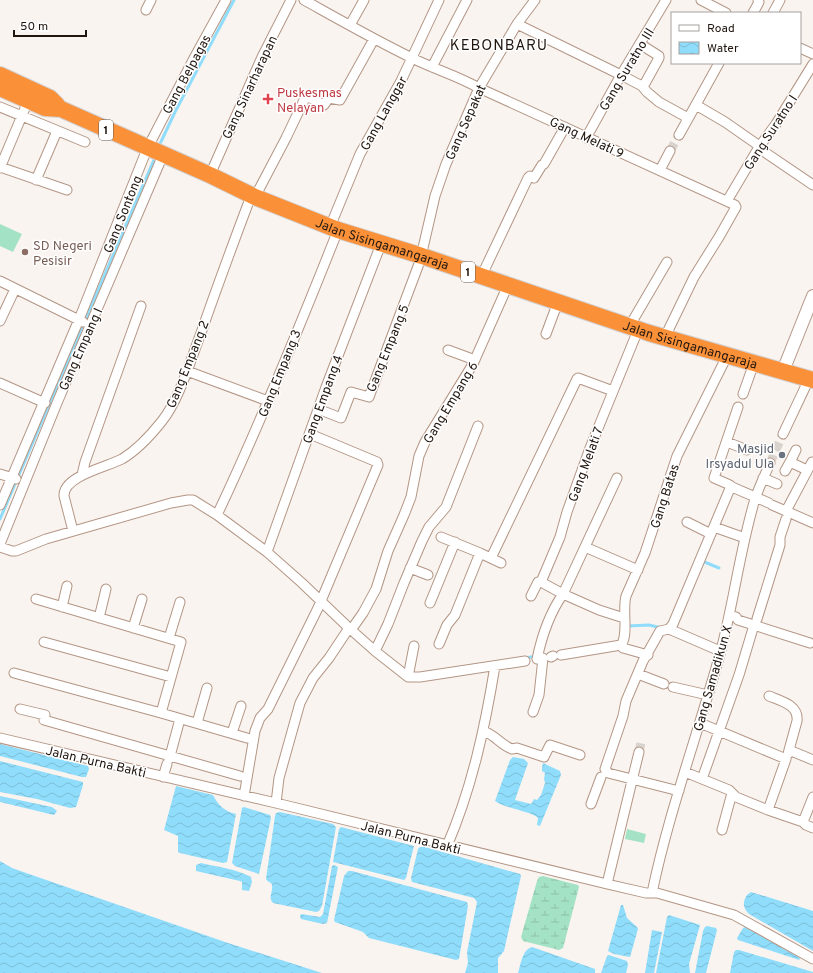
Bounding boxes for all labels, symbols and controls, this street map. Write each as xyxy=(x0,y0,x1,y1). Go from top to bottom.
scale bar xyxy=(14,12,86,38)
legend xyxy=(671,12,801,64)
text: 50 m xyxy=(20,19,48,35)
text: Road xyxy=(707,21,735,37)
street label: Gang Suratno III xyxy=(597,26,659,114)
street label: Gang Belpagas xyxy=(160,32,215,117)
street label: Gang Sinarharapan xyxy=(220,34,282,142)
district label: KEBONBARU xyxy=(450,37,548,56)
text: Water xyxy=(707,41,739,57)
street label: Gang Langgar xyxy=(358,74,412,154)
street label: Gang Sepakat xyxy=(443,82,491,163)
place label: Puskesmas Nelayan xyxy=(277,86,342,117)
marker: Puskesmas Nelayan xyxy=(262,93,274,105)
street label: Gang Suratno I xyxy=(741,93,802,174)
street label: Gang Melati 9 xyxy=(546,115,626,163)
road number: 1 xyxy=(99,120,113,140)
street label: Gang Sontong xyxy=(101,173,147,256)
street label: Jalan Sisingamangaraja xyxy=(313,216,451,275)
place label: SD Negeri Pesisir xyxy=(33,239,92,270)
marker: SD Negeri Pesisir xyxy=(20,247,30,257)
road number: 1 xyxy=(461,262,475,282)
street label: Gang Empang 5 xyxy=(364,303,414,395)
street label: Gang Empang I xyxy=(56,306,107,394)
street label: Gang Empang 2 xyxy=(164,319,214,411)
street label: Jalan Sisingamangaraja xyxy=(620,319,759,374)
street label: Gang Empang 3 xyxy=(256,328,306,420)
street label: Gang Empang 4 xyxy=(300,353,347,446)
street label: Gang Empang 6 xyxy=(421,359,483,447)
street label: Gang Melati 7 xyxy=(566,425,608,504)
place label: Masjid Irsyadul Ula xyxy=(706,442,774,473)
marker: Masjid Irsyadul Ula xyxy=(777,450,787,460)
street label: Gang Batas xyxy=(648,462,684,531)
street label: Gang Samadikun X xyxy=(691,623,737,733)
street label: Jalan Purna Bakti xyxy=(44,744,147,782)
street label: Jalan Purna Bakti xyxy=(359,819,462,859)

